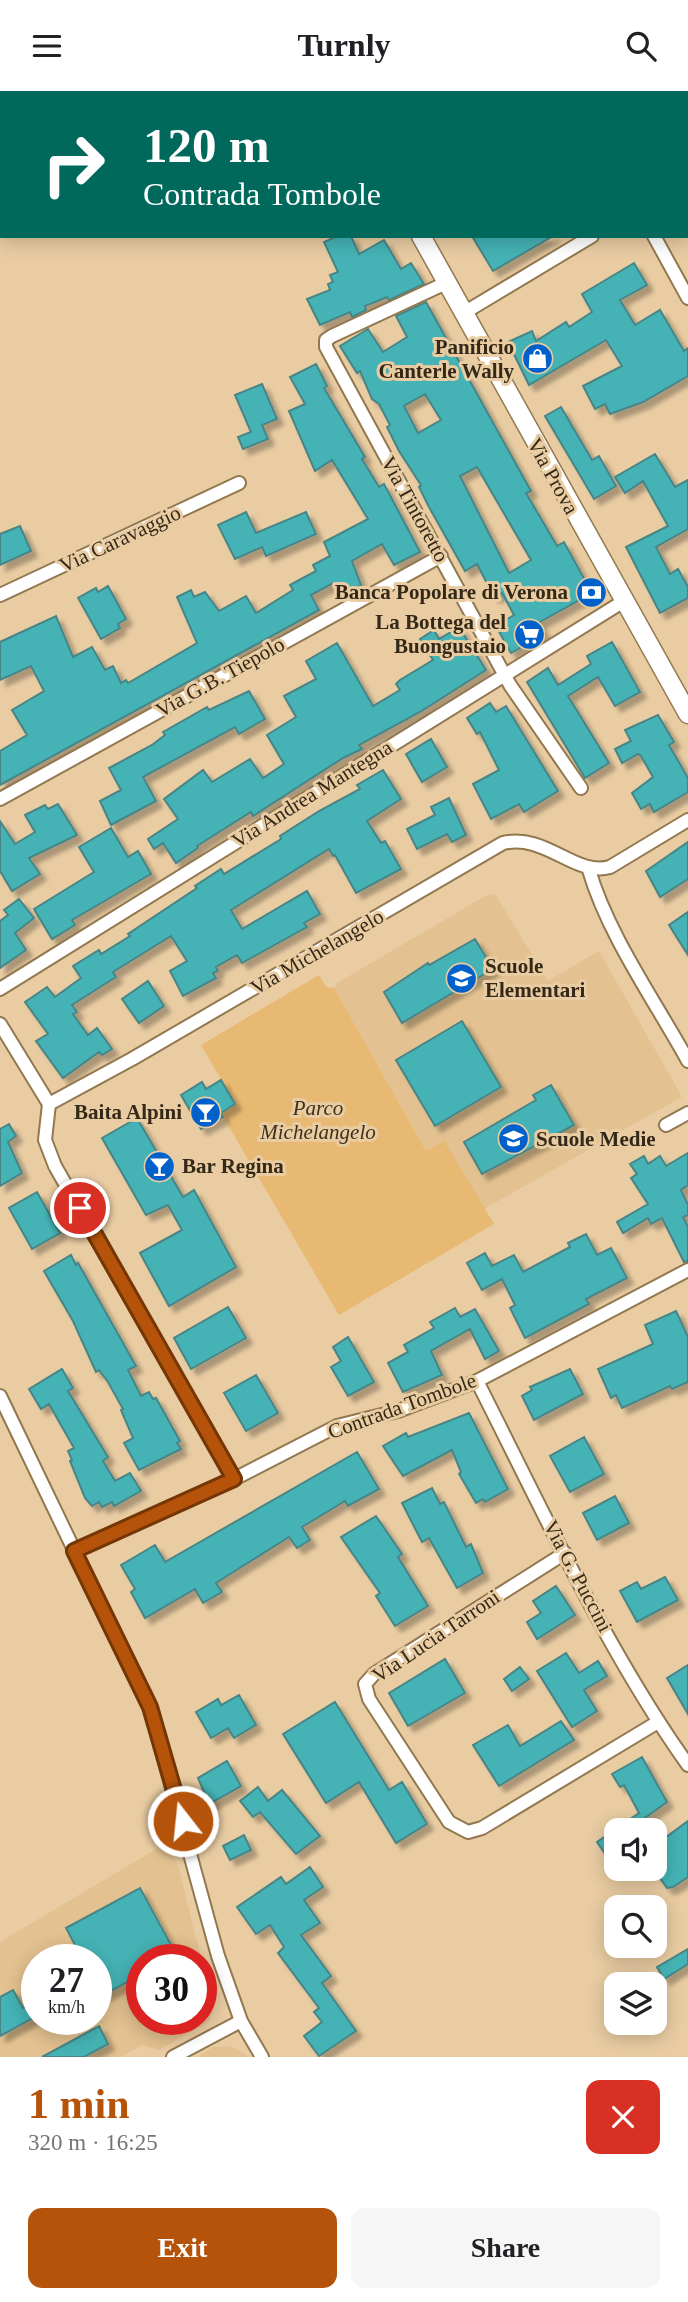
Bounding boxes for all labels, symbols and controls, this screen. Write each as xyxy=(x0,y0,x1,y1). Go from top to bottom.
icon: menu xyxy=(28,27,66,65)
text: Turnly xyxy=(297,27,391,63)
icon: search xyxy=(622,27,660,65)
text: 120 m xyxy=(143,118,270,173)
icon: right xyxy=(28,119,119,210)
text: Contrada Tombole xyxy=(143,176,381,212)
place label: Panificio Canterle Wally xyxy=(378,335,515,383)
shop icon: Panificio Canterle Wally xyxy=(520,342,554,376)
street label: Via Prova xyxy=(522,434,584,519)
street label: Via Tintoretto xyxy=(376,452,454,566)
street label: Via Caravaggio xyxy=(56,500,184,578)
bank icon: Banca Popolare di Verona xyxy=(574,575,608,609)
place label: Banca Popolare di Verona xyxy=(335,580,568,604)
place label: La Bottega del Buongustaio xyxy=(375,610,506,658)
supermarket icon: La Bottega del Buongustaio xyxy=(512,617,546,651)
street label: Via G.B. Tiepolo xyxy=(151,632,289,722)
street label: Via Andrea Mantegna xyxy=(228,735,397,853)
street label: Via Michelangelo xyxy=(246,904,388,1000)
place label: Scuole Elementari xyxy=(485,954,585,1002)
school or university icon: Scuole Elementari xyxy=(445,961,479,995)
bar icon: Baita Alpini xyxy=(188,1095,222,1129)
park label: Parco Michelangelo xyxy=(259,1096,376,1144)
place label: Baita Alpini xyxy=(74,1100,182,1124)
school or university icon: Scuole Medie xyxy=(496,1122,530,1156)
place label: Scuole Medie xyxy=(536,1127,656,1151)
bar icon: Bar Regina xyxy=(142,1149,176,1183)
place label: Bar Regina xyxy=(182,1154,284,1178)
pin xyxy=(50,1178,110,1238)
icon: arrive xyxy=(61,1189,99,1227)
street label: Contrada Tombole xyxy=(325,1368,479,1444)
street label: Via G. Puccini xyxy=(539,1516,618,1636)
street label: Via Lucia Tarroni xyxy=(368,1584,504,1687)
position arrow xyxy=(146,1784,220,1858)
map controls xyxy=(604,1818,667,2035)
button: sound xyxy=(604,1818,667,1881)
button: search xyxy=(604,1895,667,1958)
speed limit sign: 30 xyxy=(126,1944,217,2035)
text: 27 xyxy=(49,1961,84,2000)
button: layers xyxy=(604,1972,667,2035)
text: km/h xyxy=(48,1997,85,2017)
button: close xyxy=(586,2080,660,2154)
text: 1 min xyxy=(28,2081,130,2127)
text: 320 m · 16:25 xyxy=(28,2130,158,2155)
button: Exit xyxy=(28,2208,337,2288)
button: Share xyxy=(351,2208,660,2288)

